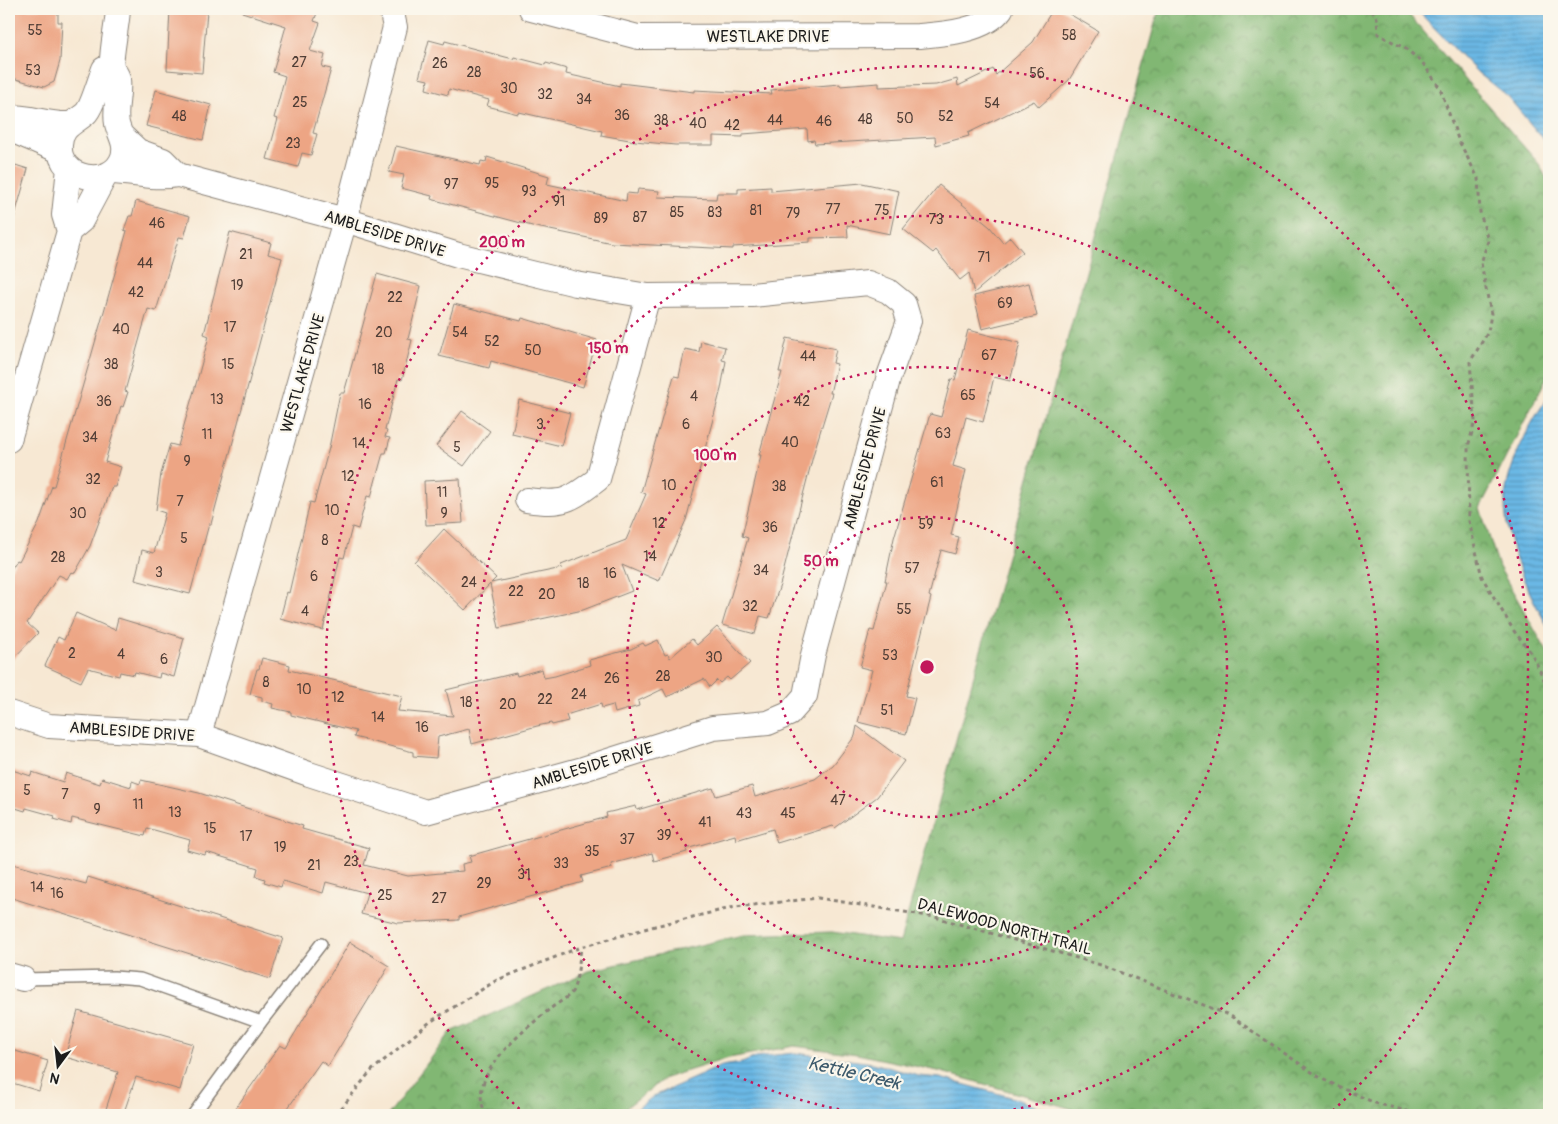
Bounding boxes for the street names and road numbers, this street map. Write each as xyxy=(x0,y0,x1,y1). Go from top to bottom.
street label: WESTLAKE DRIVE xyxy=(707,27,829,47)
street label: AMBLESIDE DRIVE xyxy=(322,206,448,262)
street label: WESTLAKE DRIVE xyxy=(276,312,329,435)
street label: AMBLESIDE DRIVE xyxy=(839,405,891,532)
street label: AMBLESIDE DRIVE xyxy=(69,718,195,746)
street label: AMBLESIDE DRIVE xyxy=(529,738,655,794)
street label: DALEWOOD NORTH TRAIL xyxy=(915,894,1094,960)

